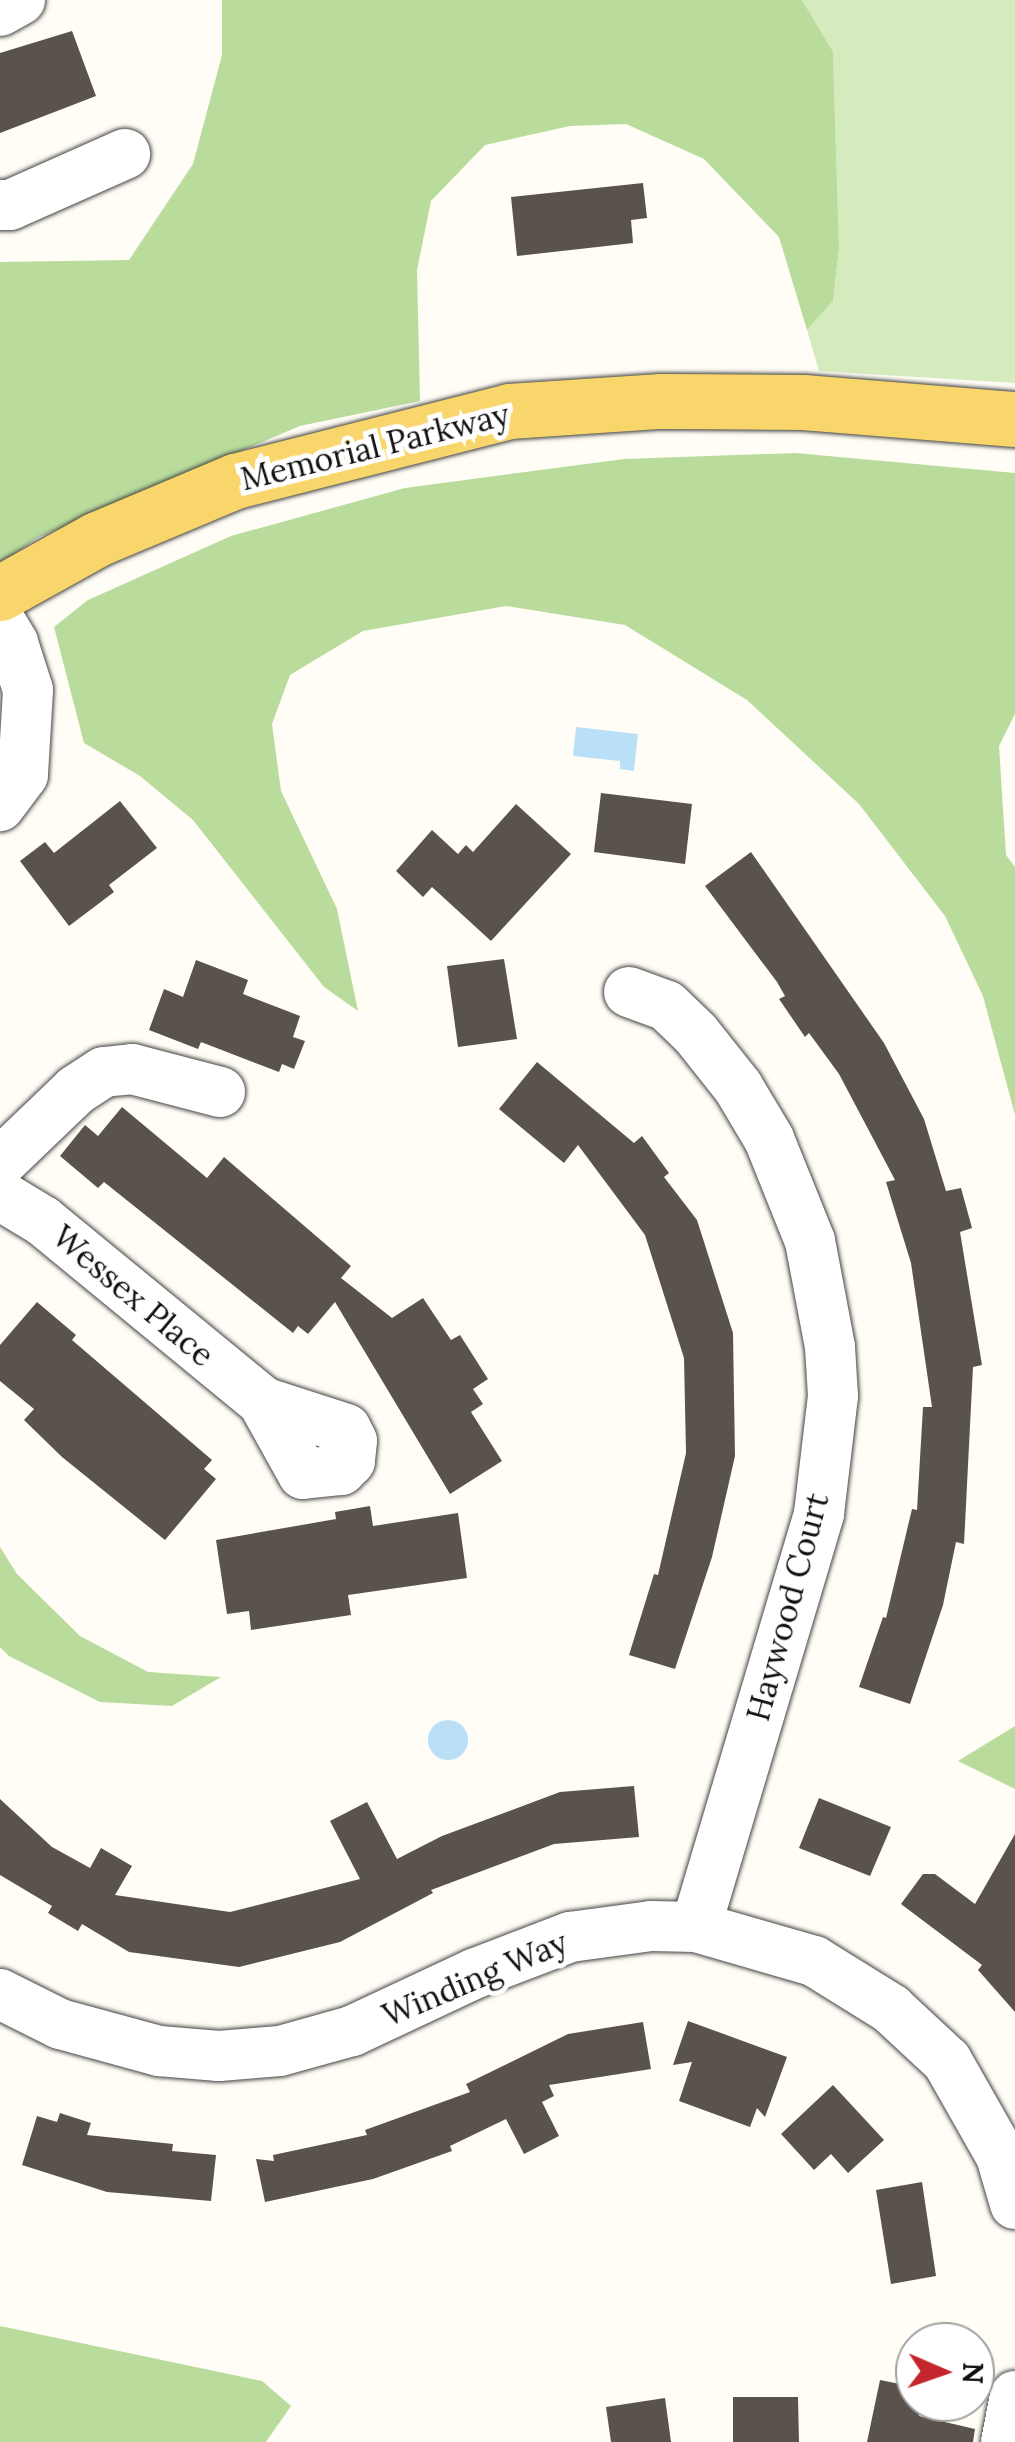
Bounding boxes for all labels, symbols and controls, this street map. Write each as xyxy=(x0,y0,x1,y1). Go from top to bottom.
street label: Memorial Parkway xyxy=(237,395,513,499)
street label: Wessex Place xyxy=(45,1217,221,1375)
street label: Haywood Court xyxy=(739,1489,837,1725)
street label: Winding Way xyxy=(377,1923,573,2035)
north arrow xyxy=(895,2322,995,2422)
text: N xyxy=(955,2362,991,2384)

